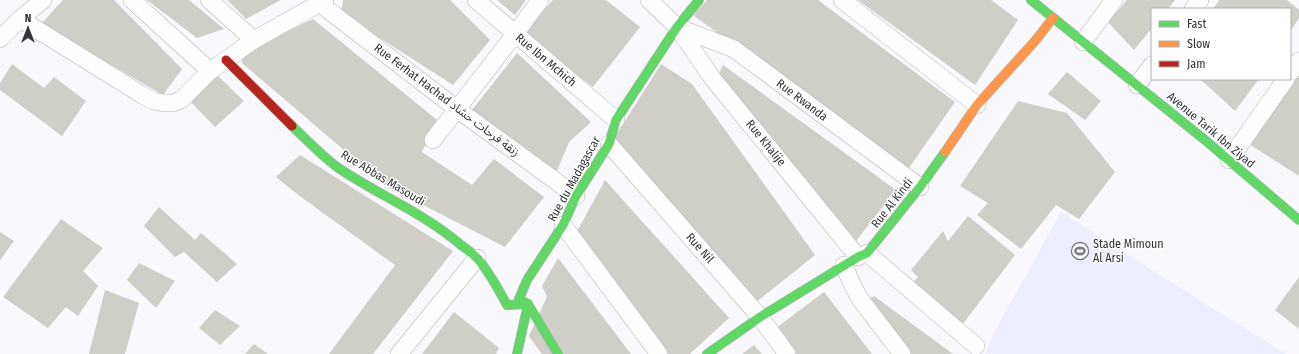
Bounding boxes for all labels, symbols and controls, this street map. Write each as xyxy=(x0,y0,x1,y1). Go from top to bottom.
north arrow xyxy=(8,8,48,48)
legend xyxy=(1151,8,1291,80)
text: N xyxy=(25,12,31,25)
text: Fast xyxy=(1187,17,1206,31)
street label: Rue Ibn Mchich xyxy=(513,31,579,89)
text: Slow xyxy=(1187,37,1210,51)
street label: Rue Ferhat Hachad زنقة فرحات حشاد xyxy=(372,41,522,159)
text: Jam xyxy=(1187,57,1205,71)
street label: Rue Rwanda xyxy=(774,76,830,124)
street label: Avenue Tarik Ibn Ziyad xyxy=(1164,89,1258,171)
street label: Rue Khalije xyxy=(743,117,789,169)
street label: Rue du Madagascar xyxy=(545,133,604,224)
street label: Rue Abbas Masoudi xyxy=(338,147,428,209)
street label: Rue Al Kindi xyxy=(868,175,916,231)
street label: Rue Nil xyxy=(683,230,717,266)
place label: Stade Mimoun Al Arsi xyxy=(1093,237,1164,265)
sports icon: Stade Mimoun Al Arsi xyxy=(1070,241,1090,261)

